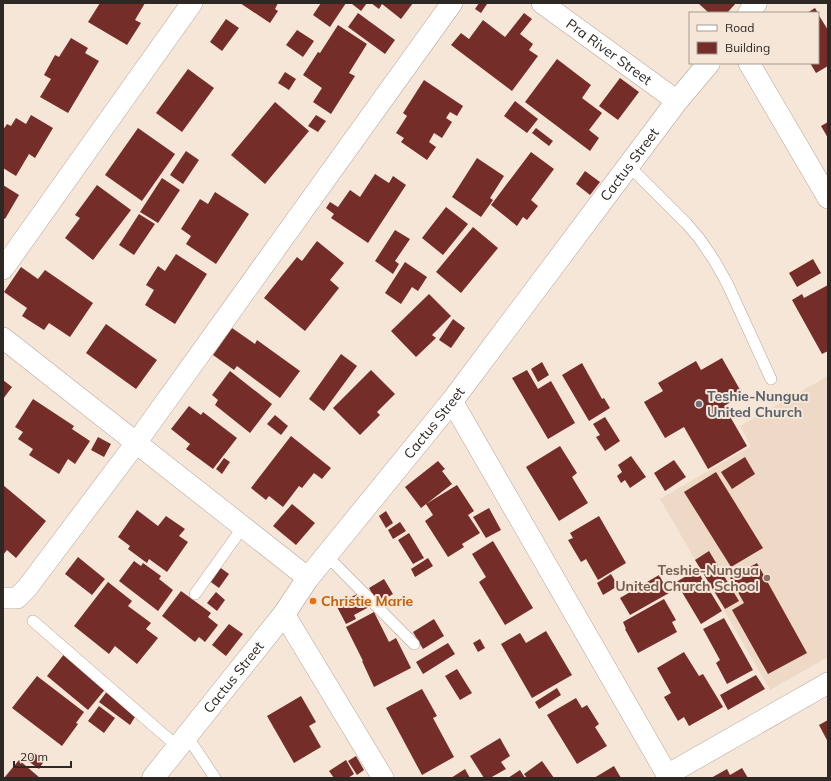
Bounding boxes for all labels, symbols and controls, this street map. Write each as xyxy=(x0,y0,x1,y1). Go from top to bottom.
legend xyxy=(689,12,819,64)
street label: Pra River Street xyxy=(563,15,656,89)
text: Road xyxy=(725,20,754,35)
text: Building xyxy=(725,40,770,55)
street label: Cactus Street xyxy=(596,124,663,205)
street label: Cactus Street xyxy=(400,383,468,462)
place label: Teshie-Nungua United Church xyxy=(707,387,808,421)
marker: Teshie-Nungua United Church xyxy=(694,399,704,409)
place label: Teshie-Nungua United Church School xyxy=(615,561,759,595)
marker: Teshie-Nungua United Church School xyxy=(762,573,772,583)
place label: Christie Marie xyxy=(321,592,414,610)
marker: Christie Marie xyxy=(308,596,318,606)
street label: Cactus Street xyxy=(199,638,268,717)
scale bar xyxy=(14,743,71,769)
text: 20 m xyxy=(20,749,48,764)

